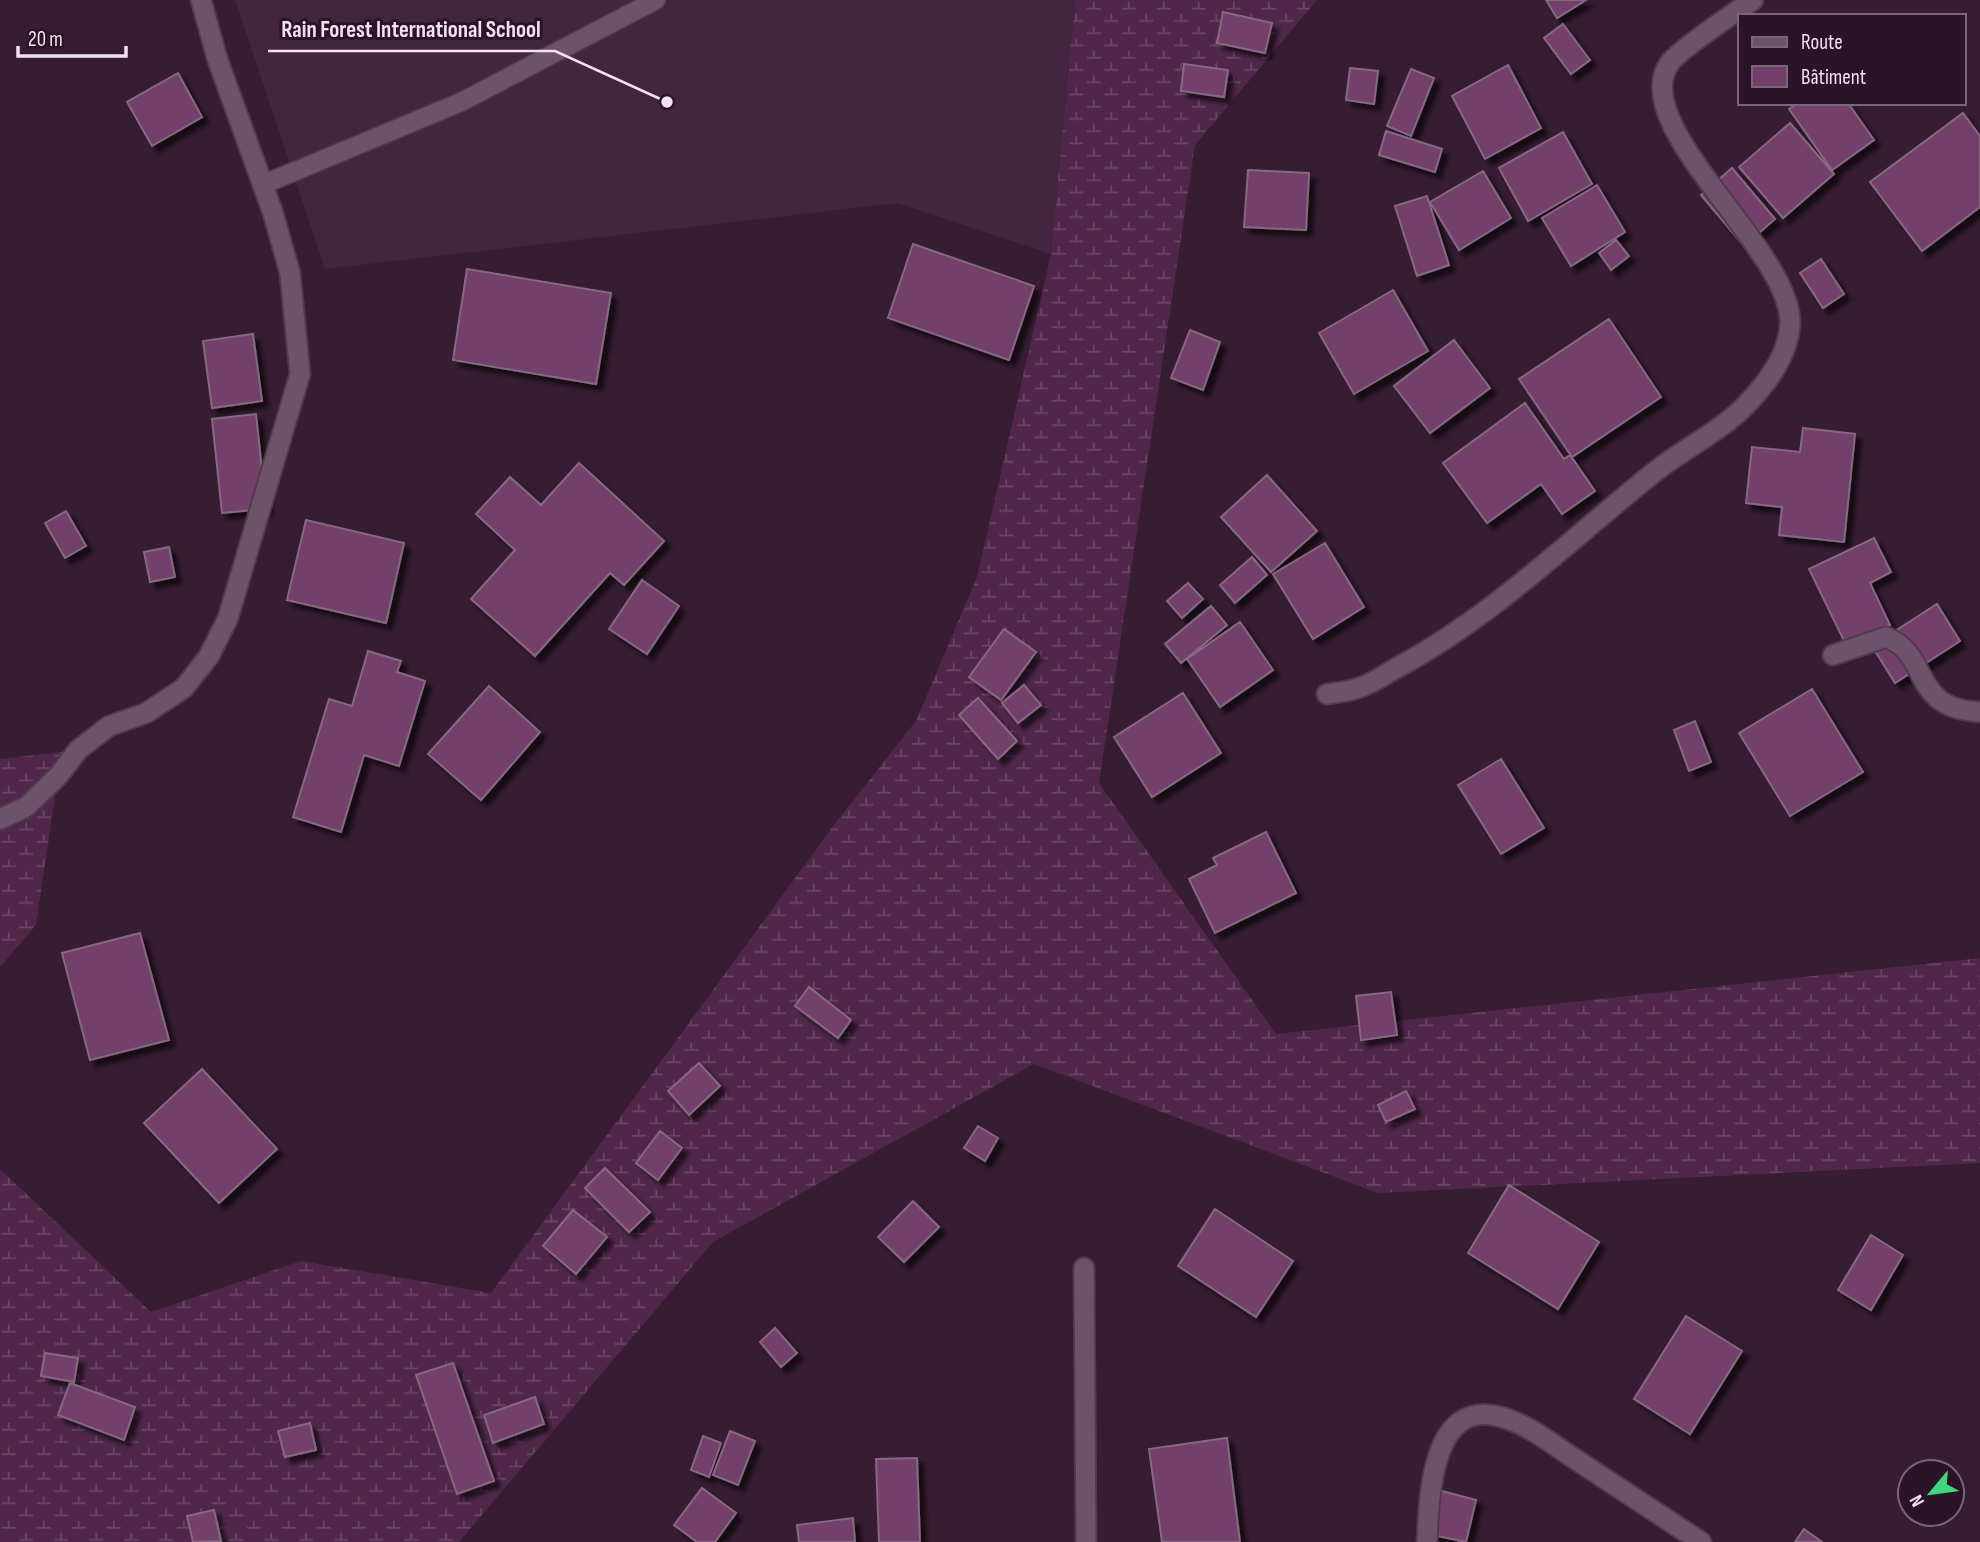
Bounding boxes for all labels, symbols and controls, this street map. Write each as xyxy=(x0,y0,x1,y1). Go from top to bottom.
callout: Rain Forest International School xyxy=(268,7,555,51)
scale bar xyxy=(18,14,126,58)
legend xyxy=(1738,14,1966,105)
text: Rain Forest International School xyxy=(281,16,541,44)
text: 20 m xyxy=(28,27,63,52)
text: Route xyxy=(1801,30,1843,55)
text: Bâtiment xyxy=(1801,65,1866,90)
north arrow xyxy=(1896,1458,1966,1528)
text: N xyxy=(1905,1490,1930,1511)

